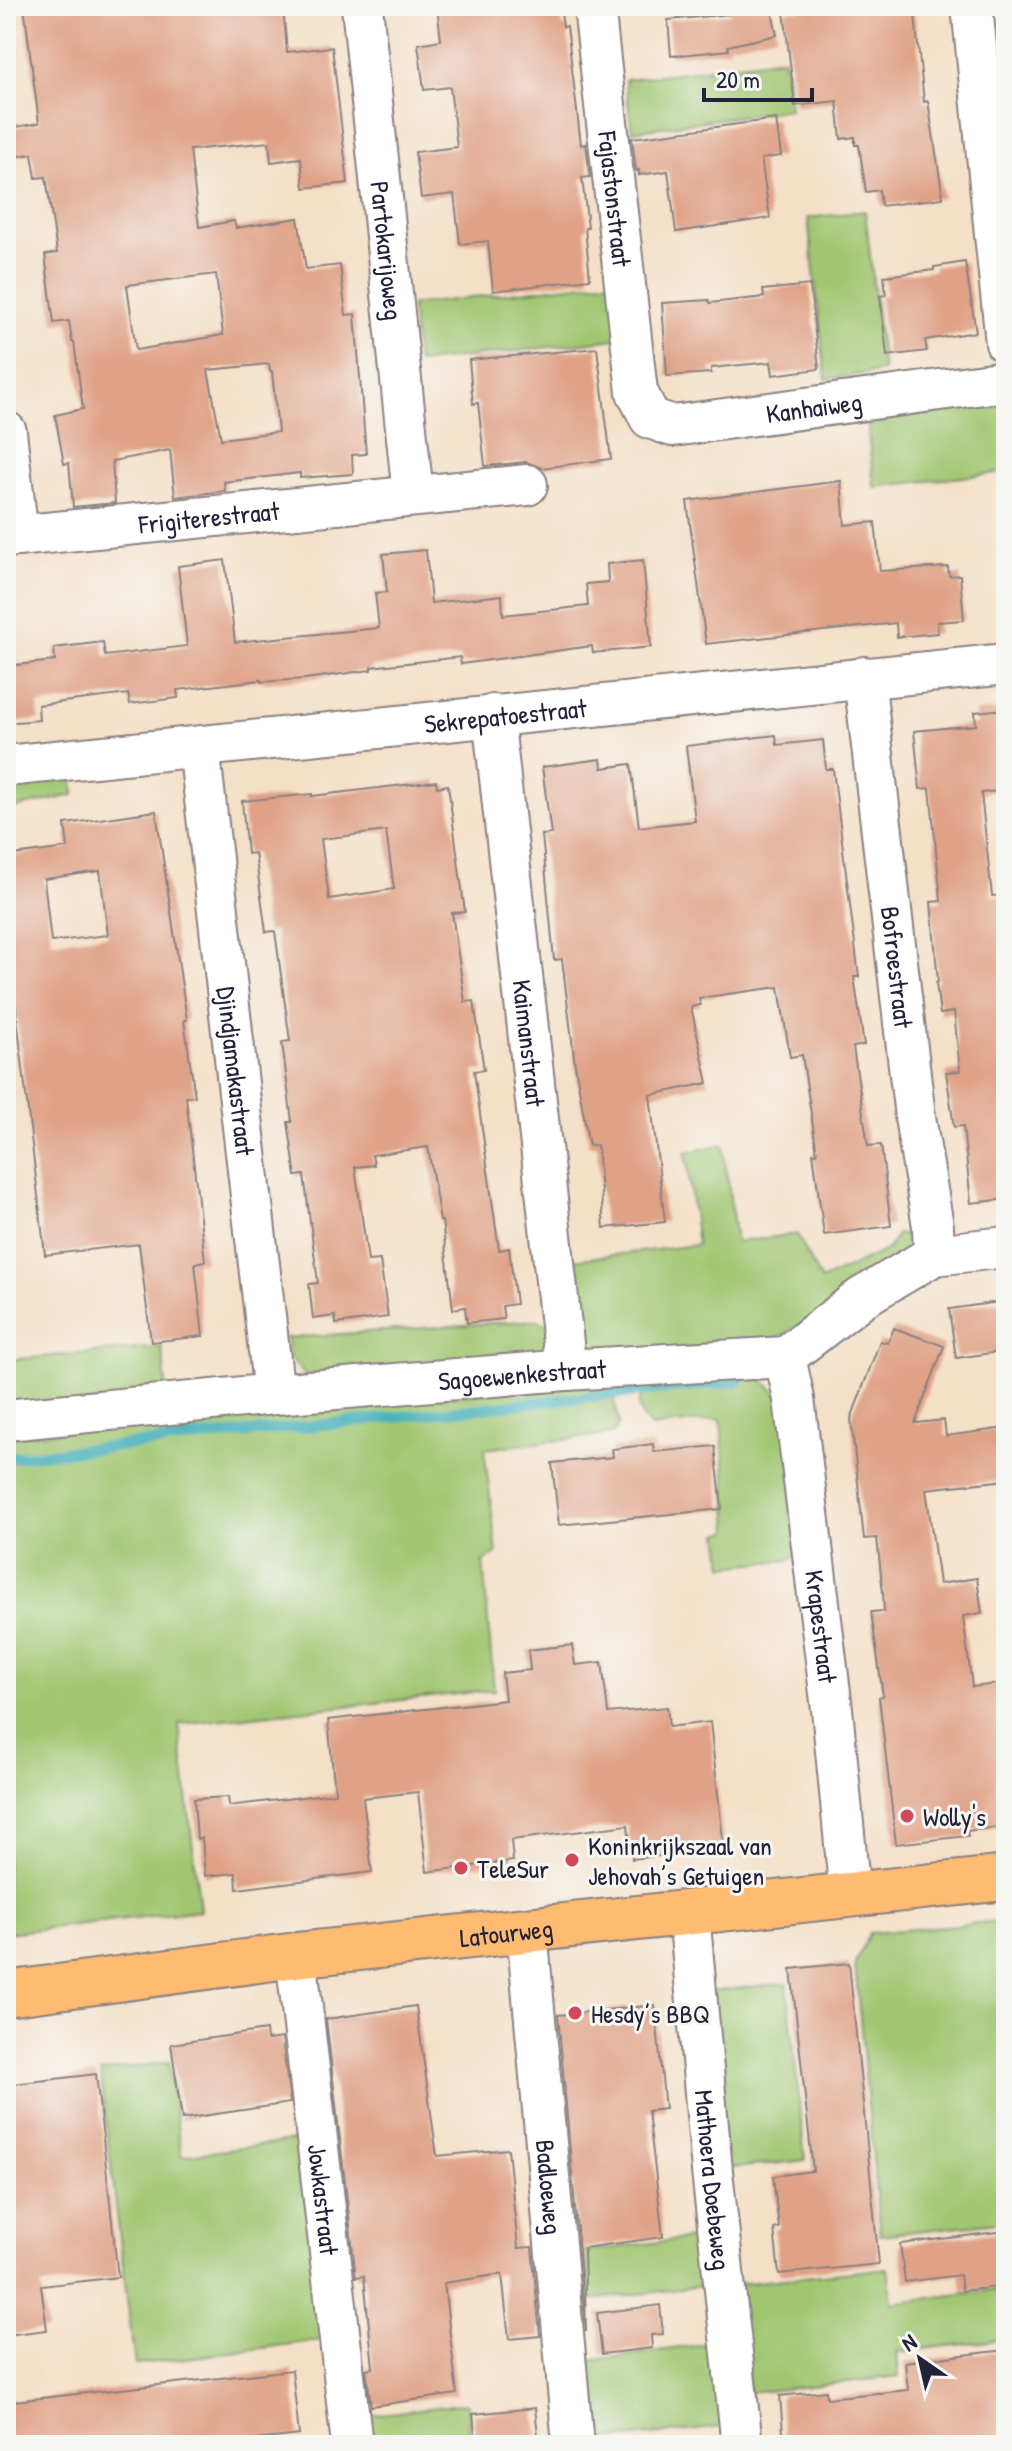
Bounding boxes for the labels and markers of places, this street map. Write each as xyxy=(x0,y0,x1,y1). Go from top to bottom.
place label: Wolly's xyxy=(923,1799,986,1834)
marker: Wolly's xyxy=(898,1807,916,1825)
place label: Koninkrijkszaal van Jehovah’s Getuigen xyxy=(588,1828,772,1893)
place label: TeleSur xyxy=(477,1851,549,1886)
marker: Koninkrijkszaal van Jehovah’s Getuigen xyxy=(563,1851,581,1869)
marker: TeleSur xyxy=(452,1859,470,1877)
place label: Hesdy’s BBQ xyxy=(591,1996,710,2031)
marker: Hesdy’s BBQ xyxy=(566,2004,584,2022)

